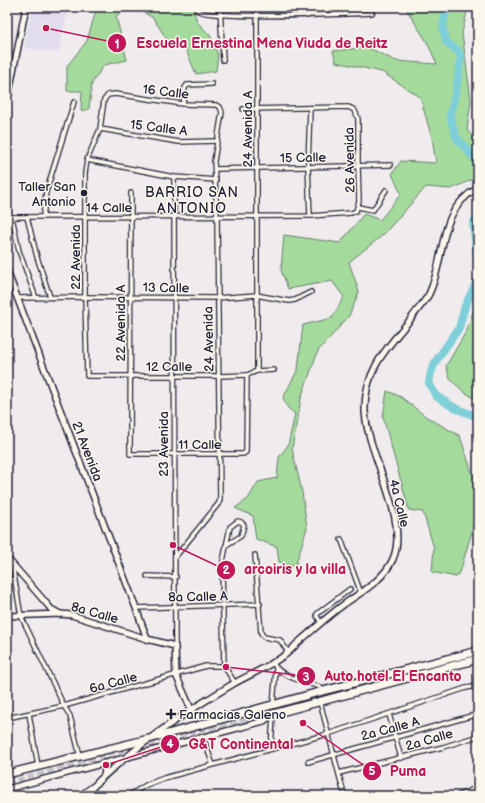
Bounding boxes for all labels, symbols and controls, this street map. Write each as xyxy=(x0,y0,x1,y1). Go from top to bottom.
callout: Escuela Ernestina Mena Viuda de Reitz xyxy=(107,30,396,56)
text: Escuela Ernestina Mena Viuda de Reitz xyxy=(136,35,388,52)
text: 1 xyxy=(114,37,120,52)
street label: 16 Calle xyxy=(142,81,190,103)
street label: 24 Avenida A xyxy=(240,90,256,167)
street label: 15 Calle A xyxy=(129,117,188,139)
street label: 26 Avenida xyxy=(341,127,359,193)
street label: 15 Calle xyxy=(280,150,326,166)
place label: Taller San Antonio xyxy=(18,179,76,210)
district label: BARRIO SAN ANTONIO xyxy=(145,184,239,217)
marker: Taller San Antonio xyxy=(79,188,89,198)
street label: 14 Calle xyxy=(86,200,133,216)
street label: 22 Avenida xyxy=(68,224,84,290)
street label: 13 Calle xyxy=(143,280,190,296)
street label: 22 Avenida A xyxy=(113,285,129,361)
street label: 24 Avenida xyxy=(200,306,218,372)
street label: 12 Calle xyxy=(146,359,192,375)
street label: 23 Avenida xyxy=(156,411,172,477)
street label: 21 Avenida xyxy=(68,419,106,483)
street label: 11 Calle xyxy=(178,437,222,453)
street label: 4a Calle xyxy=(385,478,413,529)
callout: arcoiris y la villa xyxy=(216,557,354,583)
text: arcoiris y la villa xyxy=(244,561,346,578)
text: 2 xyxy=(222,563,230,578)
street label: 8a Calle A xyxy=(168,588,228,606)
street label: 8a Calle xyxy=(69,599,121,627)
callout: Auto hotel El Encanto xyxy=(296,663,469,689)
text: Auto hotel El Encanto xyxy=(323,668,462,685)
street label: 6a Calle xyxy=(88,669,139,697)
text: 3 xyxy=(302,670,310,685)
place label: Farmacias Galeno xyxy=(179,707,286,723)
marker: Farmacias Galeno xyxy=(166,709,176,719)
street label: 2a Calle A xyxy=(359,713,421,744)
street label: 2a Calle xyxy=(404,726,455,754)
callout: G&T Continental xyxy=(160,731,301,757)
text: G&T Continental xyxy=(189,736,293,753)
text: 4 xyxy=(166,737,174,752)
callout: Puma xyxy=(362,758,434,784)
text: Puma xyxy=(390,763,426,780)
text: 5 xyxy=(369,764,376,779)

